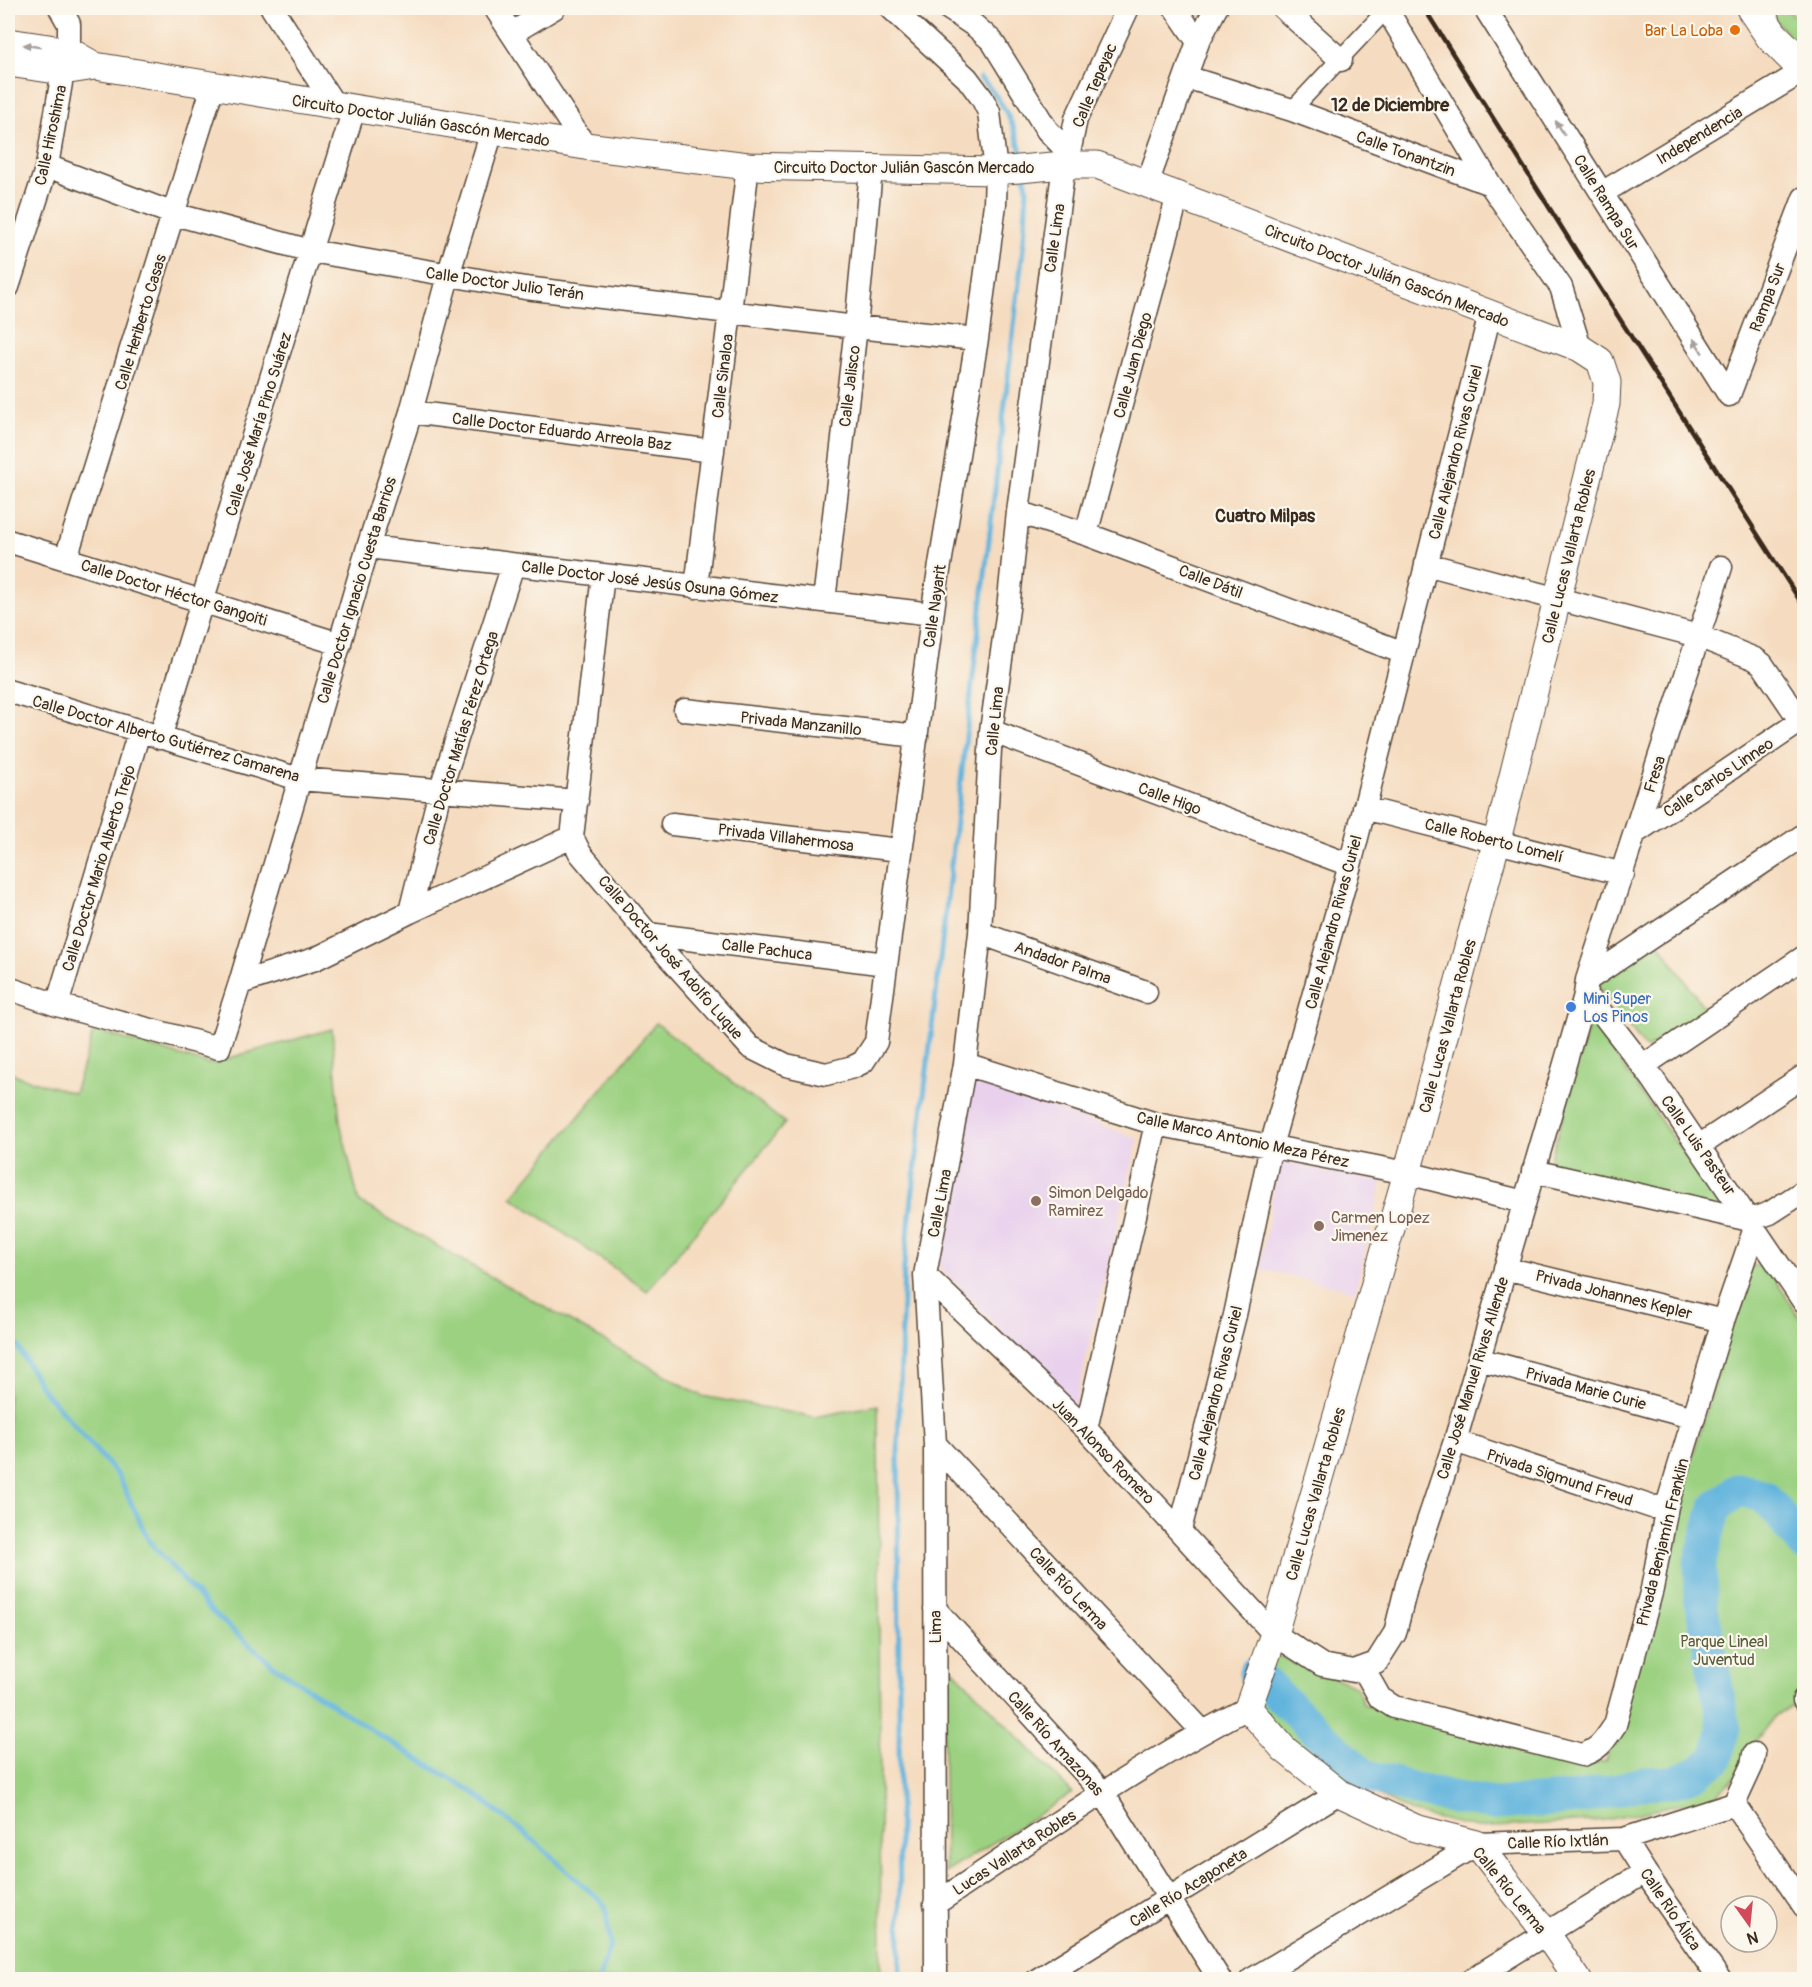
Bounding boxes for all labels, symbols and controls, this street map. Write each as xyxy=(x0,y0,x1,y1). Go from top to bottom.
place label: Bar La Loba xyxy=(1644,21,1723,41)
marker: Bar La Loba xyxy=(1728,23,1742,37)
street label: Calle Tepeyac xyxy=(1068,40,1122,131)
one-way arrow xyxy=(23,41,42,50)
street label: Calle Hiroshima xyxy=(31,83,71,187)
street label: Circuito Doctor Julián Gascón Mercado xyxy=(291,91,552,151)
district label: 12 de Diciembre xyxy=(1331,94,1450,117)
street label: Independencia xyxy=(1653,102,1746,169)
one-way arrow xyxy=(1555,119,1566,136)
street label: Calle Tonantzin xyxy=(1353,127,1458,181)
street label: Calle Rampa Sur xyxy=(1569,151,1644,254)
street label: Circuito Doctor Julián Gascón Mercado xyxy=(774,158,1035,178)
street label: Calle Lima xyxy=(1040,202,1070,274)
street label: Circuito Doctor Julián Gascón Mercado xyxy=(1261,220,1512,332)
street label: Calle Heriberto Casas xyxy=(111,252,171,393)
street label: Rampa Sur xyxy=(1746,260,1790,335)
street label: Calle Doctor Julio Terán xyxy=(424,263,585,305)
street label: Calle Juan Diego xyxy=(1109,310,1157,420)
street label: Calle José María Pino Suárez xyxy=(221,330,296,519)
street label: Calle Sinaloa xyxy=(708,333,738,419)
one-way arrow xyxy=(1692,338,1703,354)
street label: Calle Jalisco xyxy=(835,344,865,428)
street label: Calle Alejandro Rivas Curiel xyxy=(1425,363,1487,542)
street label: Calle Doctor Eduardo Arreola Baz xyxy=(451,409,673,455)
street label: Calle Lucas Vallarta Robles xyxy=(1538,467,1600,646)
street label: Calle Doctor Ignacio Cuesta Barrios xyxy=(313,474,401,706)
district label: Cuatro Milpas xyxy=(1215,505,1316,528)
street label: Calle Doctor Héctor Gangoiti xyxy=(78,555,269,631)
street label: Calle Doctor José Jesús Osuna Gómez xyxy=(520,556,780,608)
street label: Calle Dátil xyxy=(1176,561,1245,603)
street label: Calle Nayarit xyxy=(919,563,951,649)
street label: Calle Doctor Matías Pérez Ortega xyxy=(419,629,503,848)
street label: Calle Lima xyxy=(981,686,1009,757)
street label: Calle Doctor Alberto Gutiérrez Camarena xyxy=(30,691,302,787)
street label: Privada Manzanillo xyxy=(739,708,863,740)
street label: Calle Carlos Linneo xyxy=(1660,733,1778,822)
street label: Fresa xyxy=(1640,753,1670,795)
street label: Calle Doctor Mario Alberto Trejo xyxy=(58,762,140,974)
street label: Calle Higo xyxy=(1135,778,1204,820)
street label: Calle Roberto Lomelí xyxy=(1423,814,1565,868)
street label: Privada Villahermosa xyxy=(717,820,855,856)
street label: Calle Alejandro Rivas Curiel xyxy=(1301,833,1367,1011)
street label: Calle Doctor José Adolfo Luque xyxy=(593,871,747,1044)
street label: Calle Pachuca xyxy=(720,935,813,965)
street label: Andador Palma xyxy=(1012,937,1114,989)
street label: Calle Lucas Vallarta Robles xyxy=(1415,937,1481,1115)
place label: Mini Super Los Pinos xyxy=(1583,989,1651,1027)
marker: Mini Super Los Pinos xyxy=(1564,1000,1578,1014)
street label: Calle Luis Pasteur xyxy=(1656,1092,1740,1200)
street label: Calle Marco Antonio Meza Pérez xyxy=(1135,1108,1351,1172)
street label: Calle Lima xyxy=(924,1167,956,1239)
place label: Simon Delgado Ramirez xyxy=(1048,1183,1149,1221)
marker: Simon Delgado Ramirez xyxy=(1029,1194,1043,1208)
place label: Carmen Lopez Jimenez xyxy=(1331,1208,1430,1246)
marker: Carmen Lopez Jimenez xyxy=(1312,1219,1326,1233)
street label: Privada Johannes Kepler xyxy=(1533,1266,1694,1324)
street label: Calle José Manuel Rivas Allende xyxy=(1433,1274,1513,1482)
street label: Calle Alejandro Rivas Curiel xyxy=(1185,1304,1247,1483)
street label: Privada Marie Curie xyxy=(1523,1363,1648,1415)
street label: Juan Alonso Romero xyxy=(1048,1395,1159,1509)
street label: Calle Lucas Vallarta Robles xyxy=(1282,1405,1350,1583)
street label: Privada Sigmund Freud xyxy=(1484,1445,1635,1511)
street label: Privada Benjamín Franklin xyxy=(1632,1456,1694,1628)
street label: Calle Río Lerma xyxy=(1025,1543,1112,1634)
street label: Lima xyxy=(926,1610,946,1644)
park label: Parque Lineal Juventud xyxy=(1680,1632,1768,1670)
street label: Calle Río Amazonas xyxy=(1003,1687,1108,1800)
street label: Lucas Vallarta Robles xyxy=(949,1806,1080,1900)
street label: Calle Río Ixtlán xyxy=(1507,1830,1609,1854)
street label: Calle Río Lerma xyxy=(1468,1843,1550,1938)
street label: Calle Río Acaponeta xyxy=(1126,1844,1251,1932)
street label: Calle Río Álica xyxy=(1635,1865,1705,1955)
north arrow xyxy=(1719,1894,1779,1954)
text: N xyxy=(1745,1926,1760,1949)

